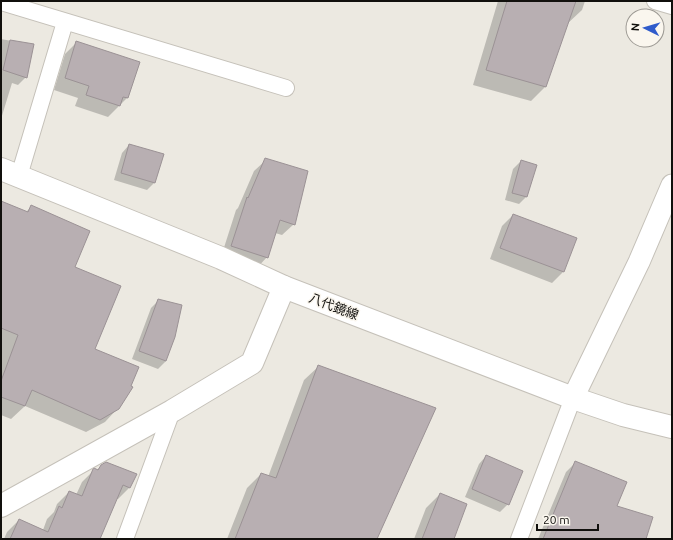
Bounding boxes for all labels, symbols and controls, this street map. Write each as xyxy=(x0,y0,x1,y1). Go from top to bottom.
north arrow xyxy=(625,8,665,48)
text: N xyxy=(629,23,641,32)
street label: 八代鏡線 xyxy=(307,290,361,322)
scale bar xyxy=(537,506,598,532)
text: 20 m xyxy=(543,513,570,526)

